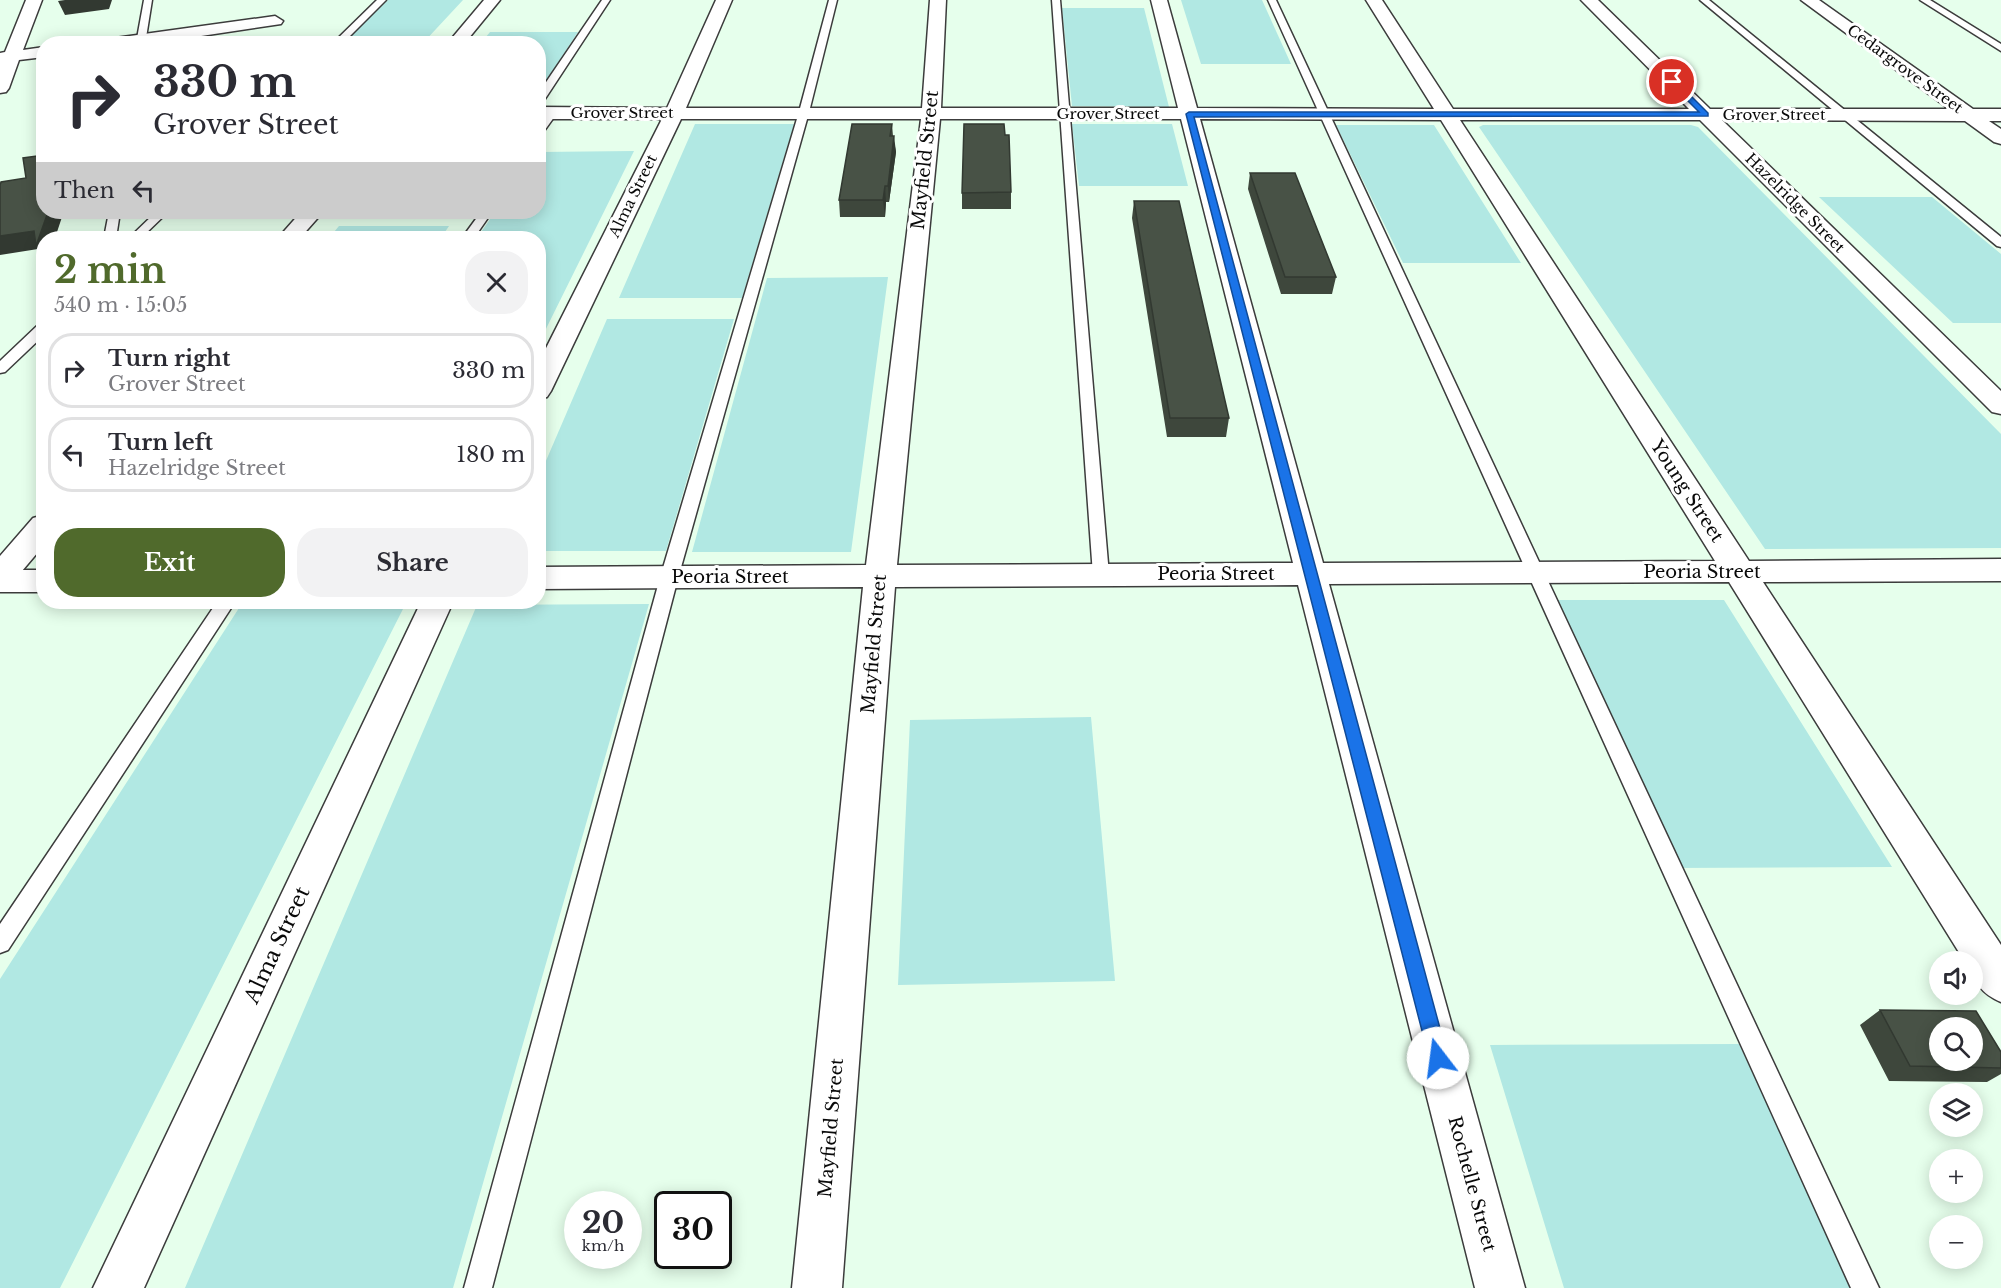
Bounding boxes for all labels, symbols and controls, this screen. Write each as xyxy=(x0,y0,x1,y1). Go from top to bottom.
street label: Cedargrove Street xyxy=(1844,20,1967,117)
text: 330 m xyxy=(153,56,296,108)
pin xyxy=(1646,56,1697,107)
icon: right xyxy=(54,60,132,138)
icon: arrive xyxy=(1655,65,1688,98)
street label: Mayfield Street xyxy=(907,89,943,231)
street label: Grover Street xyxy=(570,103,674,122)
street label: Grover Street xyxy=(1056,104,1160,123)
street label: Grover Street xyxy=(1722,105,1826,124)
text: Grover Street xyxy=(153,108,339,141)
street label: Hazelridge Street xyxy=(1741,149,1849,257)
street label: Alma Street xyxy=(604,151,661,241)
icon: left xyxy=(127,174,160,207)
text: Then xyxy=(54,177,115,204)
text: 2 min xyxy=(54,248,166,293)
button: close xyxy=(465,251,528,314)
text: 540 m · 15:05 xyxy=(54,293,187,317)
text: Turn right xyxy=(108,345,230,372)
icon: right xyxy=(57,354,90,387)
text: 330 m xyxy=(452,357,525,384)
text: Grover Street xyxy=(108,372,246,396)
text: Turn left xyxy=(108,429,213,456)
street label: Young Street xyxy=(1645,435,1728,546)
icon: left xyxy=(57,438,90,471)
text: 180 m xyxy=(456,441,525,468)
text: Hazelridge Street xyxy=(108,456,286,480)
button: Exit xyxy=(54,528,285,597)
button: Share xyxy=(297,528,528,597)
street label: Peoria Street xyxy=(1643,561,1761,583)
street label: Peoria Street xyxy=(1157,563,1275,585)
street label: Peoria Street xyxy=(671,566,789,588)
street label: Mayfield Street xyxy=(857,573,891,715)
street label: Alma Street xyxy=(238,882,315,1009)
map controls xyxy=(1929,951,1983,1269)
button: sound xyxy=(1929,951,1983,1005)
button: search xyxy=(1929,1017,1983,1071)
position arrow xyxy=(1406,1026,1470,1090)
street label: Mayfield Street xyxy=(814,1057,848,1199)
button: layers xyxy=(1929,1083,1983,1137)
street label: Rochelle Street xyxy=(1443,1114,1501,1254)
button: + xyxy=(1929,1149,1983,1203)
speed limit sign: 30 xyxy=(654,1191,732,1269)
text: 20 xyxy=(582,1204,624,1241)
button: − xyxy=(1929,1215,1983,1269)
text: km/h xyxy=(582,1236,624,1255)

